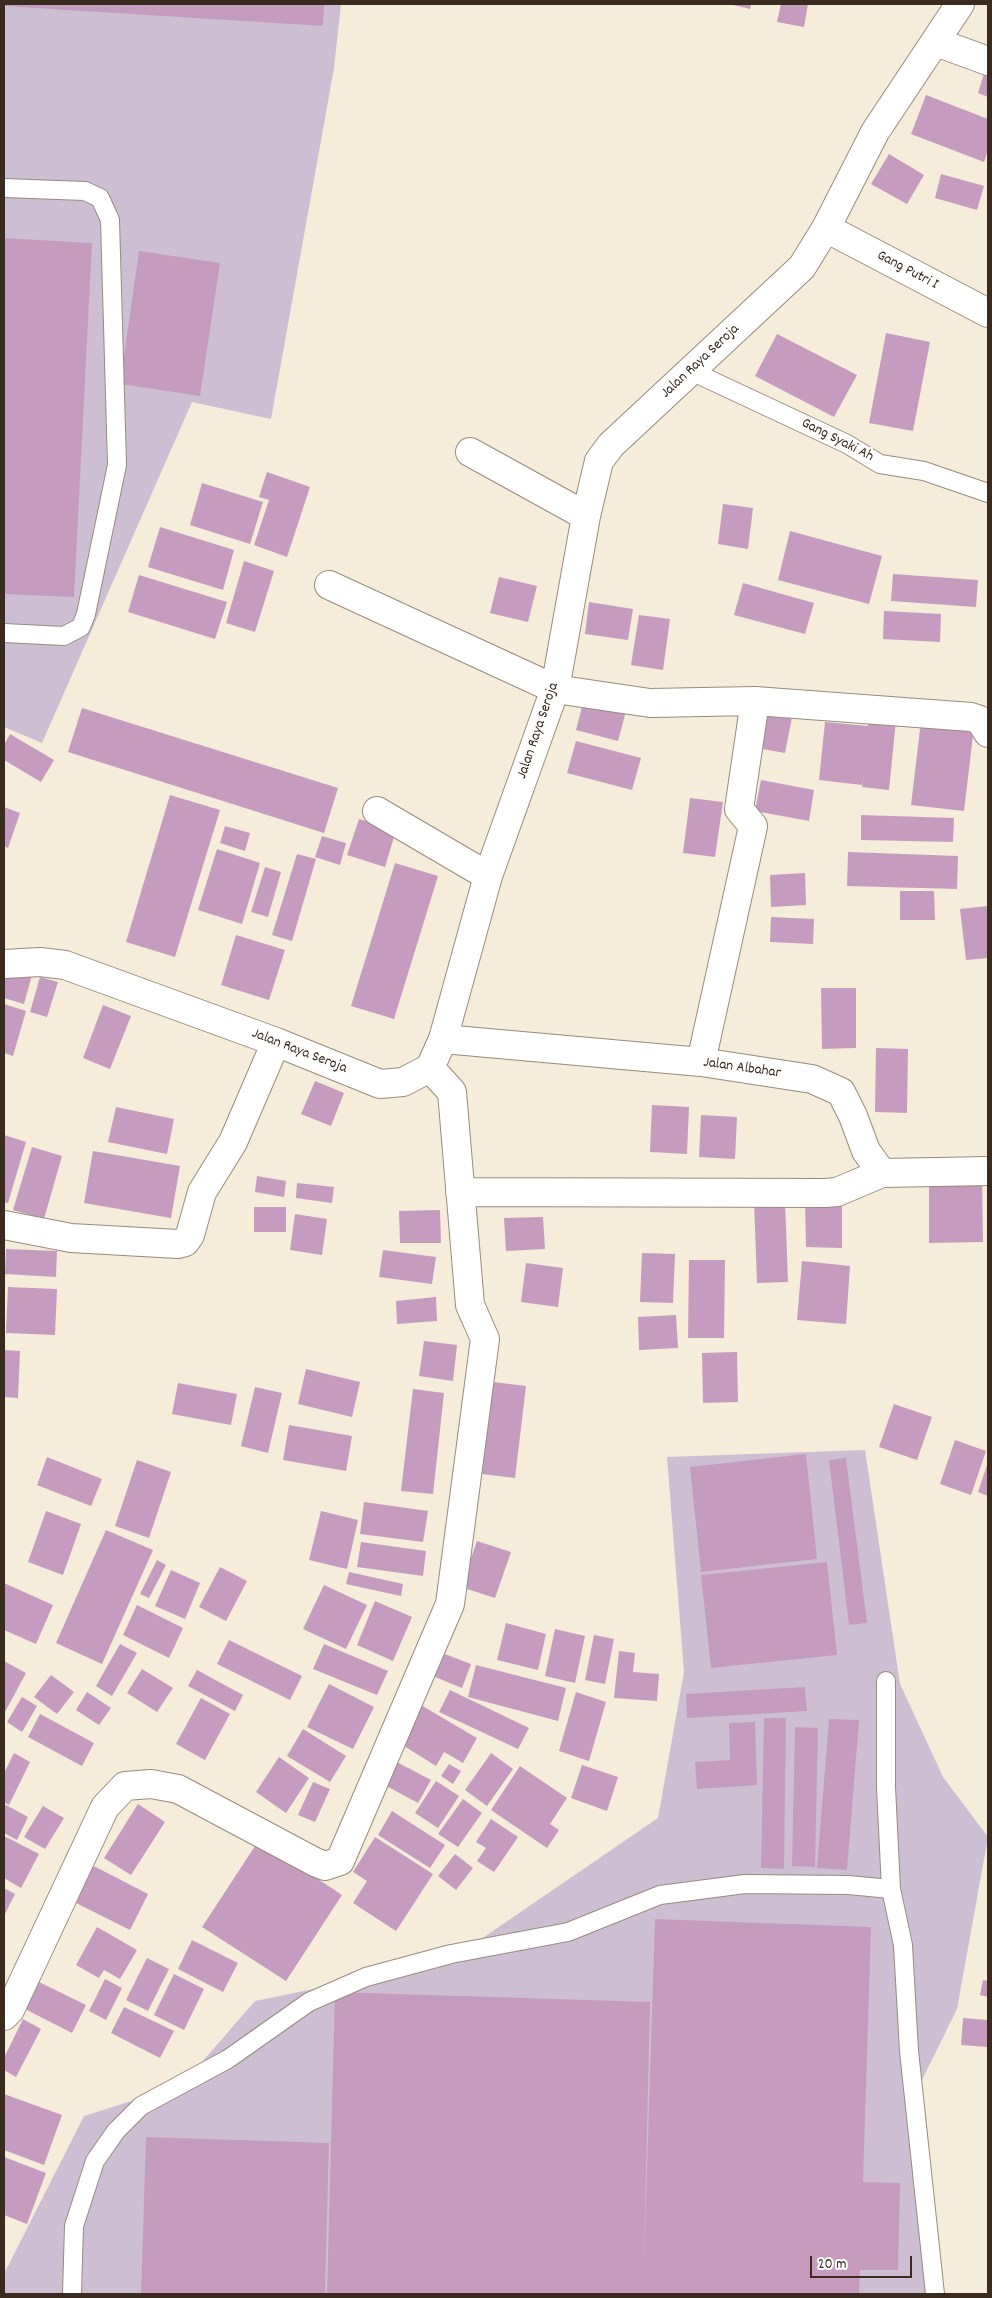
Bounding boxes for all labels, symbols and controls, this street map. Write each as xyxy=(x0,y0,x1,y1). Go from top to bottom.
street label: Gang Putri I xyxy=(873,247,941,295)
street label: Jalan Raya Seroja xyxy=(658,321,744,403)
street label: Gang Syaki Ah xyxy=(798,415,876,467)
street label: Jalan Raya Seroja xyxy=(514,680,564,782)
street label: Jalan Raya Seroja xyxy=(249,1026,349,1078)
street label: Jalan Albahar xyxy=(702,1055,782,1083)
scale bar xyxy=(812,2246,914,2278)
text: 20 m xyxy=(818,2254,846,2276)

